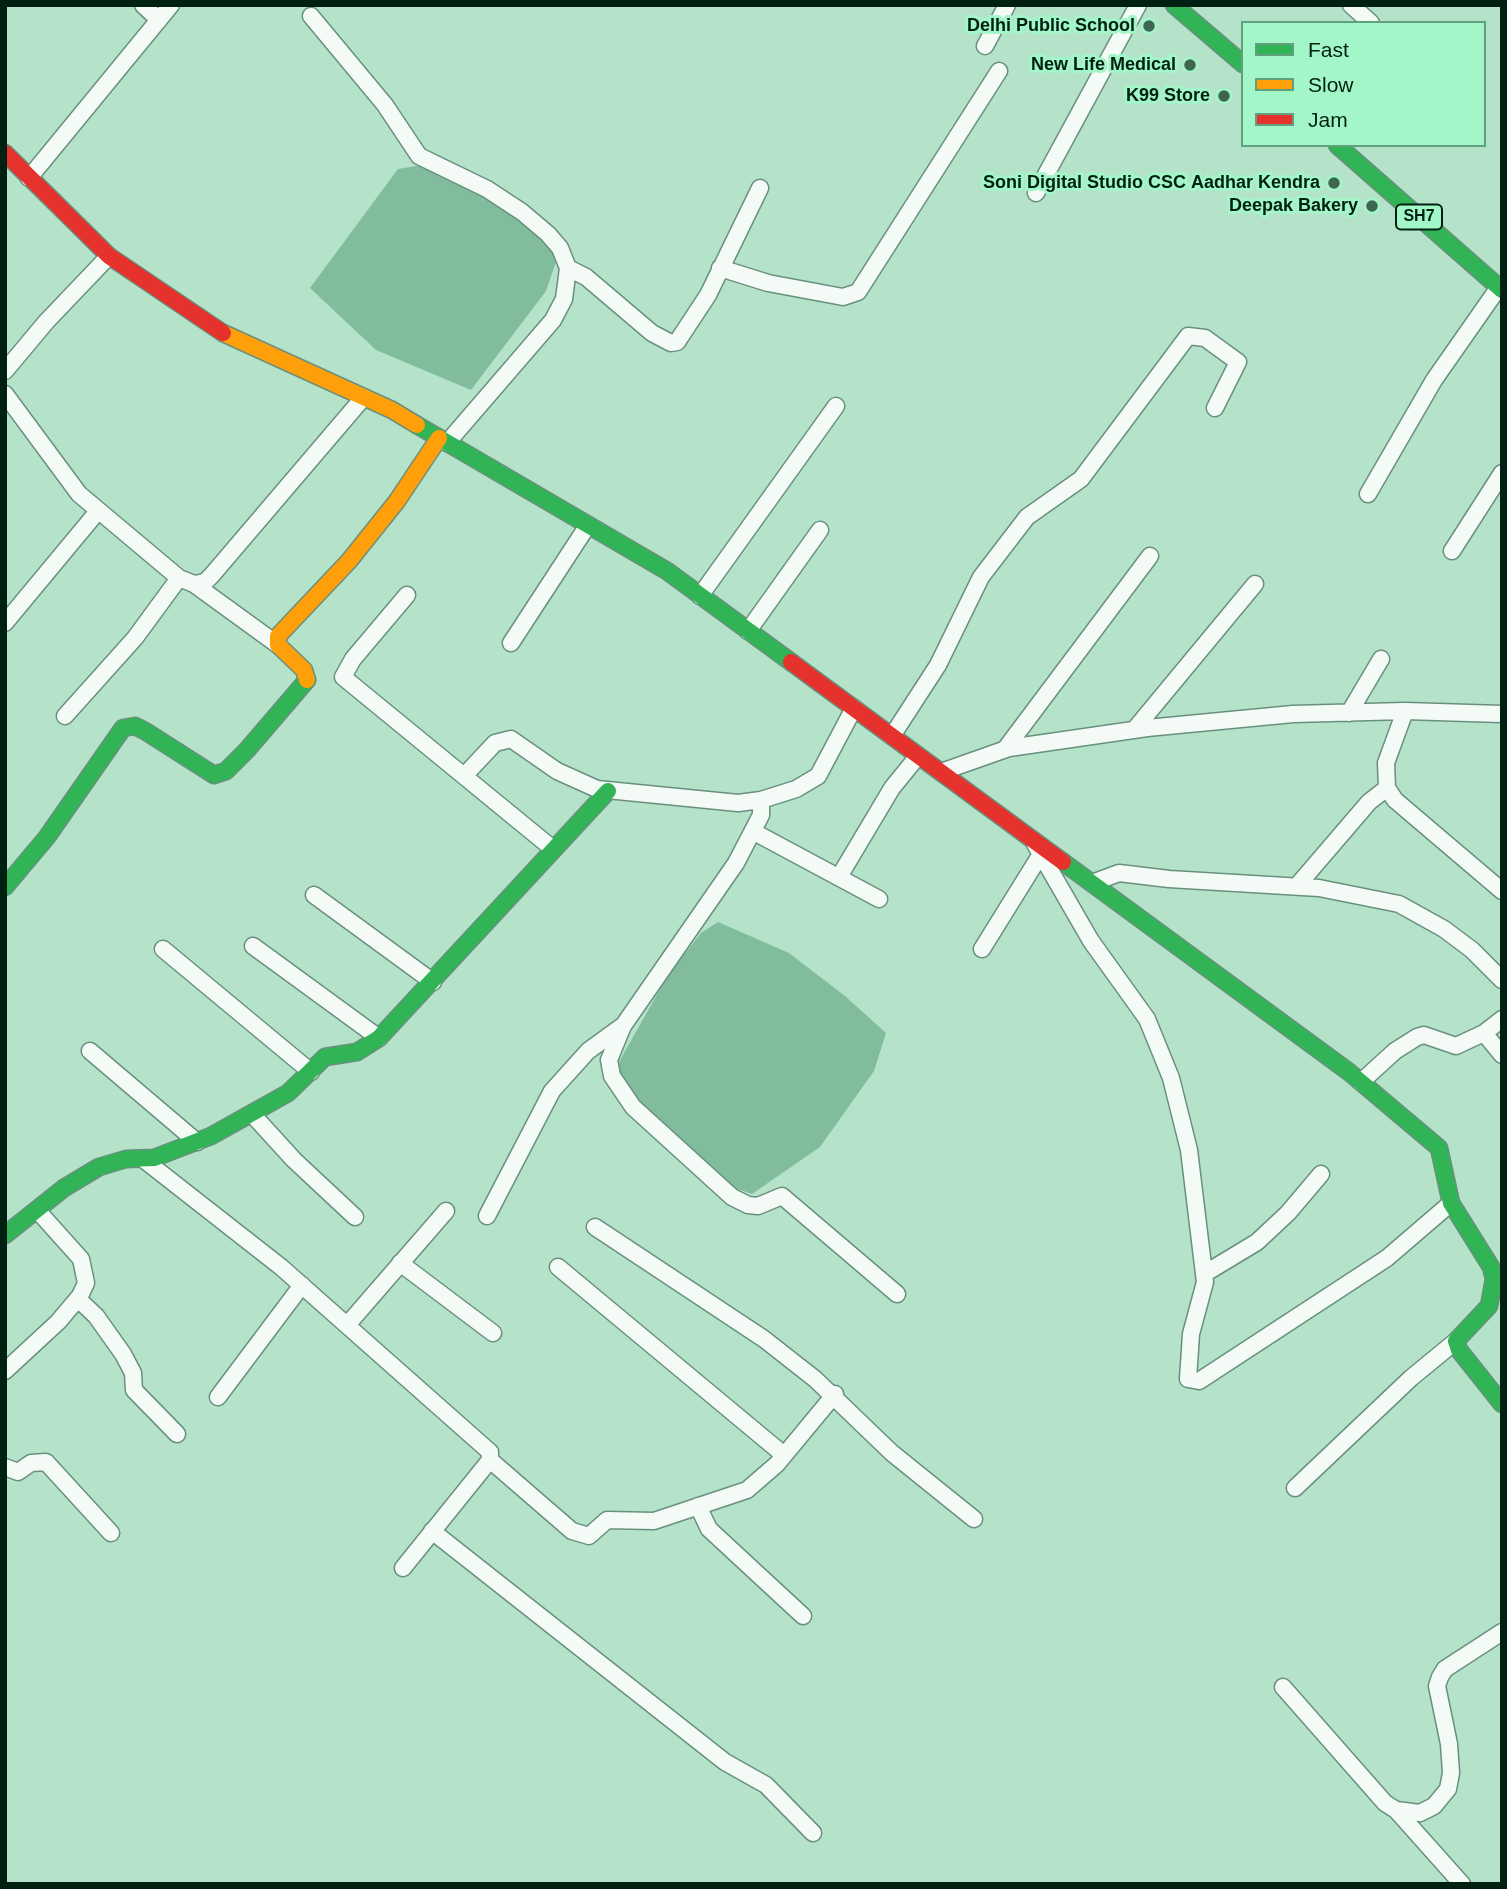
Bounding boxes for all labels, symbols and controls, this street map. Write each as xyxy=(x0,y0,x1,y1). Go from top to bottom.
place label: Delhi Public School xyxy=(967,15,1135,37)
marker: Delhi Public School xyxy=(1141,18,1157,34)
legend xyxy=(1241,21,1486,147)
text: Fast xyxy=(1308,38,1349,61)
place label: New Life Medical xyxy=(1031,54,1176,76)
marker: New Life Medical xyxy=(1182,57,1198,73)
text: Slow xyxy=(1308,73,1354,96)
place label: K99 Store xyxy=(1126,85,1210,107)
marker: K99 Store xyxy=(1216,88,1232,104)
text: Jam xyxy=(1308,108,1348,131)
place label: Soni Digital Studio CSC Aadhar Kendra xyxy=(983,172,1320,194)
marker: Soni Digital Studio CSC Aadhar Kendra xyxy=(1326,175,1342,191)
place label: Deepak Bakery xyxy=(1229,195,1358,217)
marker: Deepak Bakery xyxy=(1364,198,1380,214)
road number: SH7 xyxy=(1396,204,1442,230)

